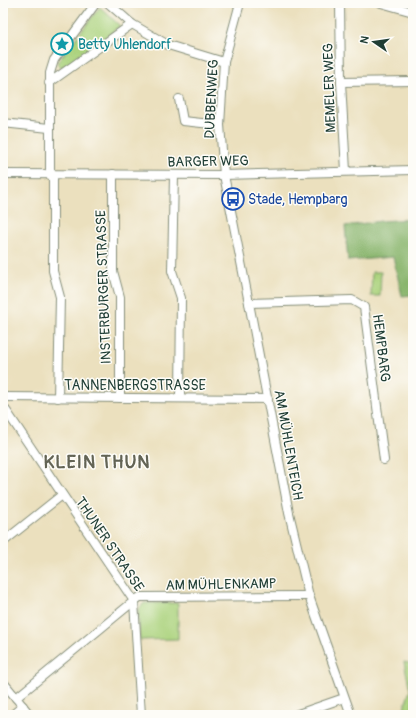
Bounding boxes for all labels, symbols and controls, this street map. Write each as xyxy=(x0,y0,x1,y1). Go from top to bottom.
north arrow xyxy=(354,22,394,62)
place icon: Betty Uhlendorf xyxy=(49,31,75,57)
text: N xyxy=(358,34,372,45)
place label: Betty Uhlendorf xyxy=(78,36,172,53)
street label: MEMELER WEG xyxy=(319,43,340,133)
street label: DUBBENWEG xyxy=(201,59,222,139)
street label: BARGER WEG xyxy=(167,152,249,171)
bus stop icon: Stade, Hempbarg xyxy=(220,186,246,212)
place label: Stade, Hempbarg xyxy=(248,191,348,208)
street label: INSTERBURGER STRASSE xyxy=(92,209,115,364)
street label: HEMPBARG xyxy=(369,313,394,383)
street label: TANNENBERGSTRASSE xyxy=(64,377,206,394)
street label: AM MÜHLENTEICH xyxy=(270,388,307,502)
district label: KLEIN THUN xyxy=(44,451,150,474)
street label: THUNER STRASSE xyxy=(72,494,148,595)
street label: AM MÜHLENKAMP xyxy=(165,575,277,594)

